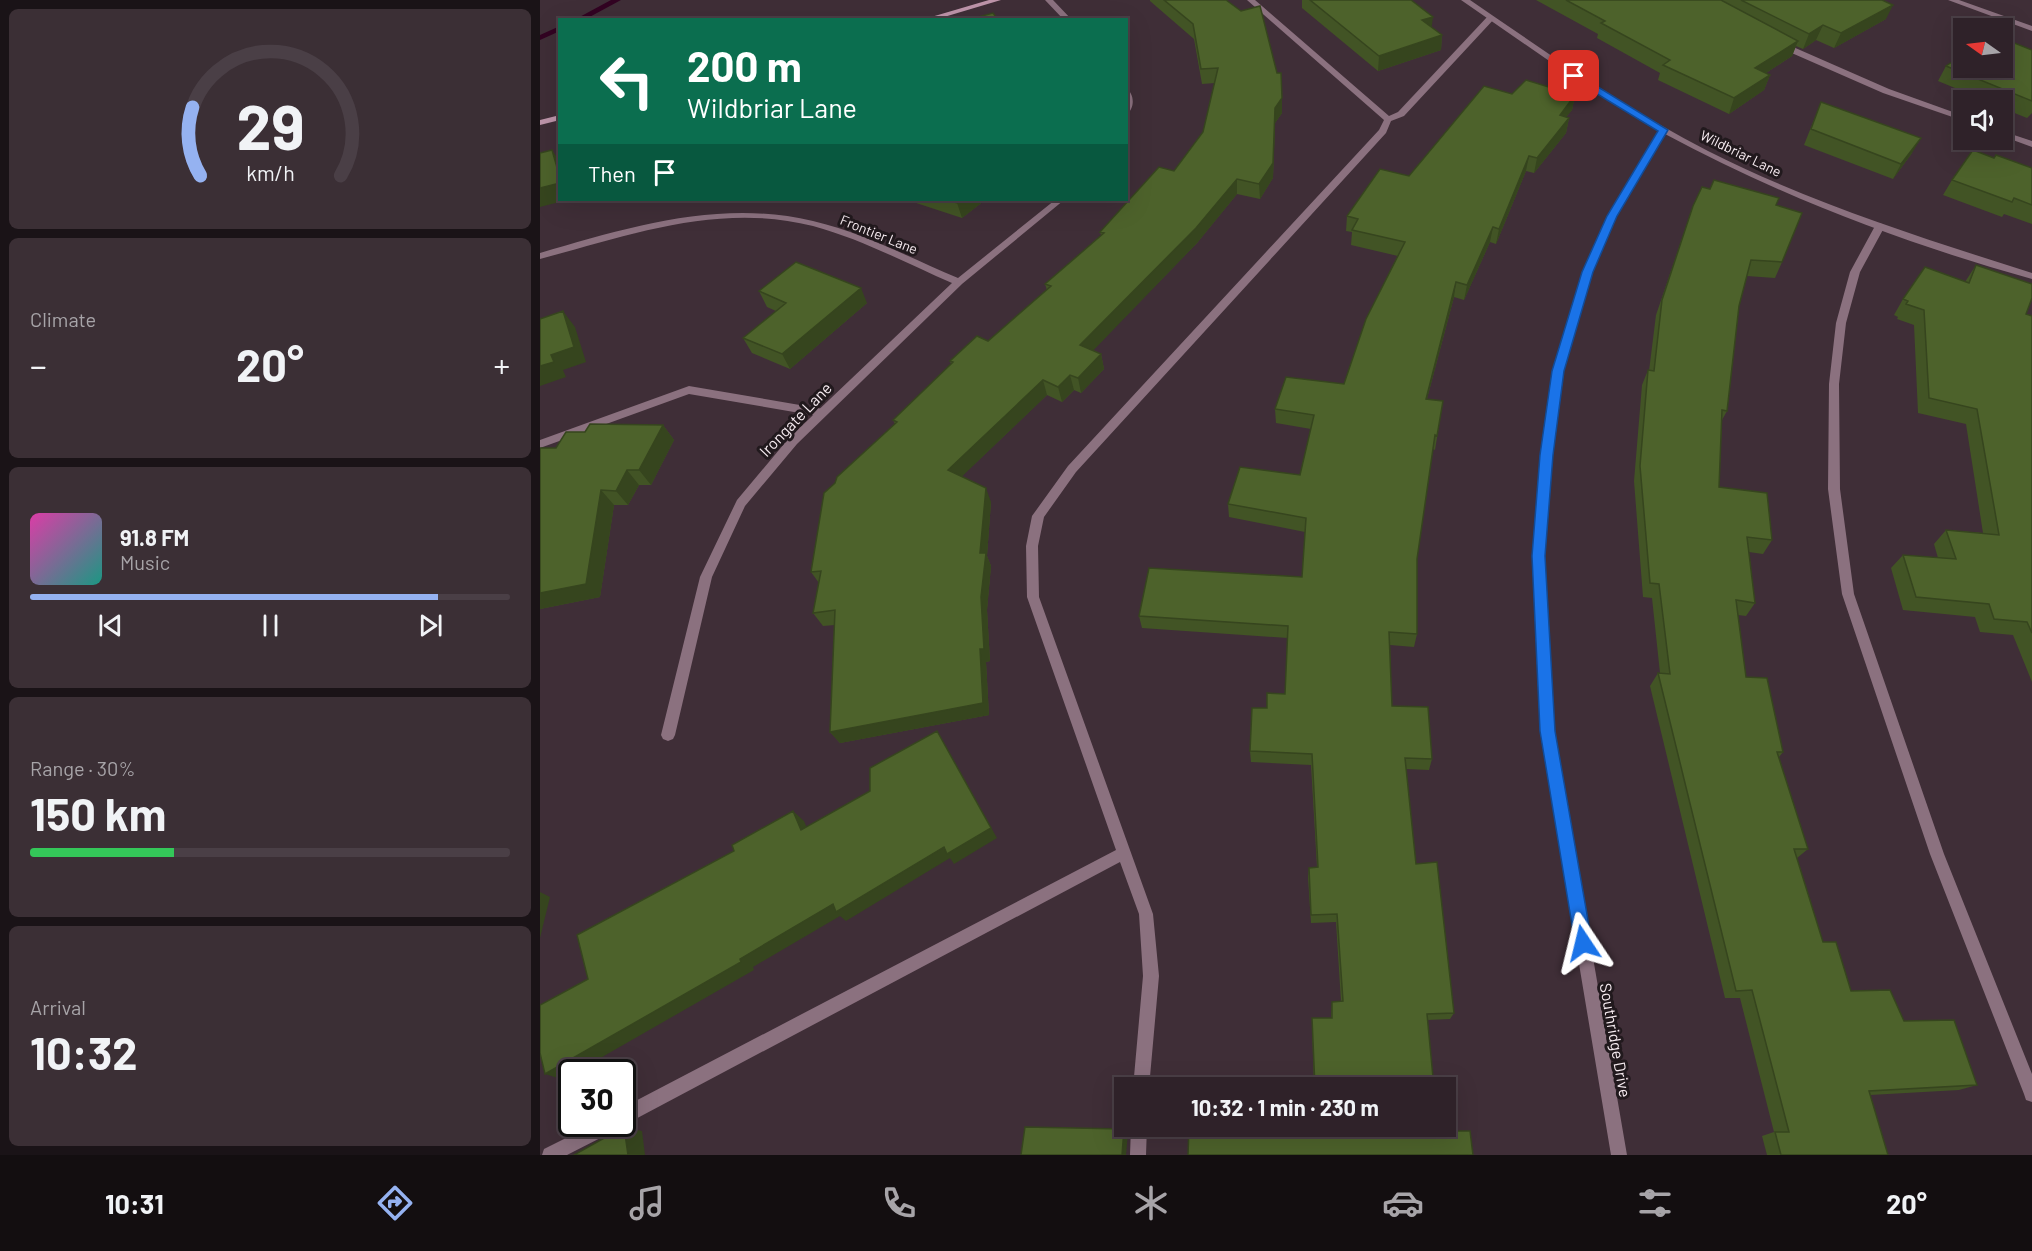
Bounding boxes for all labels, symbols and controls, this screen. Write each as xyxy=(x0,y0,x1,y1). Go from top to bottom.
north arrow xyxy=(1953,18,2013,78)
map controls xyxy=(1953,18,2013,150)
text: 200 m xyxy=(687,40,802,90)
icon: left xyxy=(588,42,666,120)
pin xyxy=(1548,50,1599,101)
icon: arrive xyxy=(1557,59,1590,92)
text: 29 xyxy=(236,88,304,162)
button: sound xyxy=(1953,90,2013,150)
text: Wildbriar Lane xyxy=(687,91,857,123)
street label: Wildbriar Lane xyxy=(1698,126,1784,180)
icon: arrive xyxy=(648,156,681,189)
text: km/h xyxy=(246,160,294,185)
text: Then xyxy=(588,160,636,186)
street label: Frontier Lane xyxy=(838,211,920,257)
text: Climate xyxy=(30,307,96,331)
text: 20° xyxy=(236,337,304,391)
text: − xyxy=(30,345,47,385)
text: + xyxy=(494,345,510,385)
street label: Irongate Lane xyxy=(755,378,835,460)
text: 91.8 FM xyxy=(120,524,189,550)
text: Music xyxy=(120,550,170,574)
icon: previous xyxy=(94,609,127,642)
icon: pause xyxy=(254,609,287,642)
icon: next xyxy=(414,609,447,642)
text: Range · 30% xyxy=(30,756,135,780)
text: 150 km xyxy=(30,786,166,840)
position arrow xyxy=(1551,911,1615,975)
street label: Southridge Drive xyxy=(1597,981,1635,1099)
text: Arrival xyxy=(30,995,86,1019)
text: 10:32 xyxy=(30,1025,137,1079)
speed limit sign: 30 xyxy=(558,1059,636,1137)
text: 10:32 · 1 min · 230 m xyxy=(1191,1094,1379,1120)
icon: directions xyxy=(374,1182,416,1224)
icon: music xyxy=(626,1182,668,1224)
icon: phone xyxy=(878,1182,920,1224)
icon: climate xyxy=(1130,1182,1172,1224)
icon: car xyxy=(1382,1182,1424,1224)
icon: filters xyxy=(1634,1182,1676,1224)
text: 10:31 xyxy=(105,1187,164,1219)
text: 20° xyxy=(1886,1187,1927,1219)

